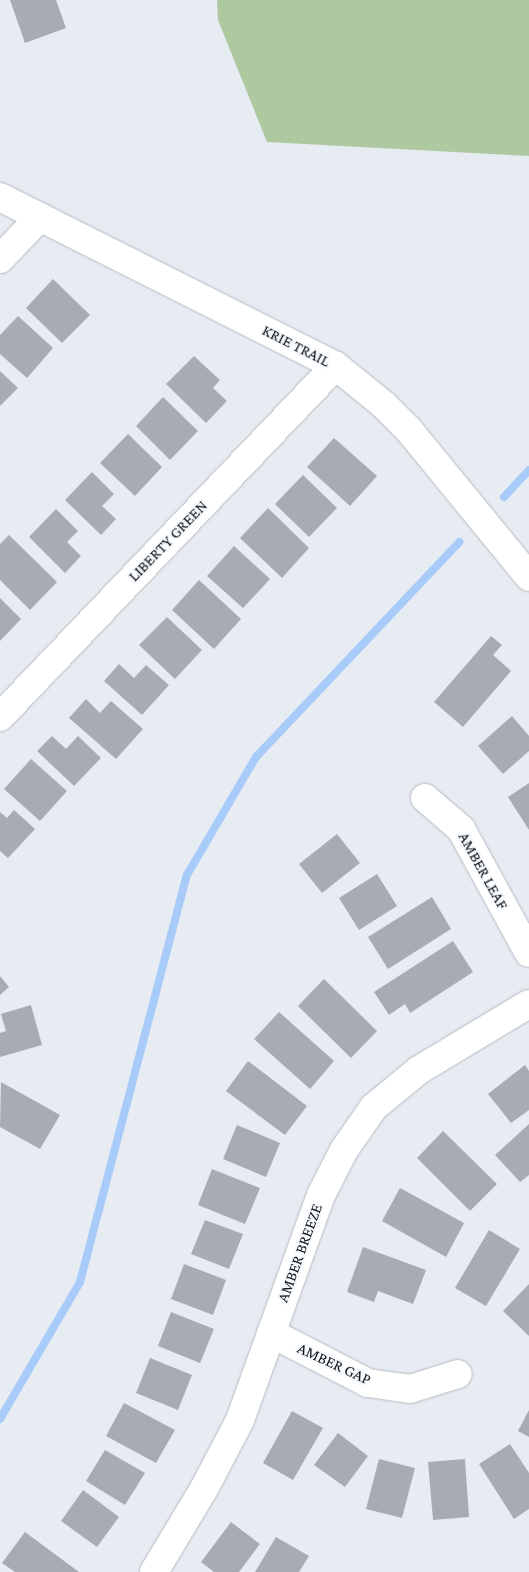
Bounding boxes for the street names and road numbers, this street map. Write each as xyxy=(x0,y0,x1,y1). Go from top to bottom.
street label: KRIE TRAIL xyxy=(259,321,333,371)
street label: LIBERTY GREEN xyxy=(124,496,212,586)
street label: AMBER LEAF xyxy=(454,829,512,913)
street label: AMBER BREEZE xyxy=(273,1201,327,1305)
street label: AMBER GAP xyxy=(294,1339,374,1389)

